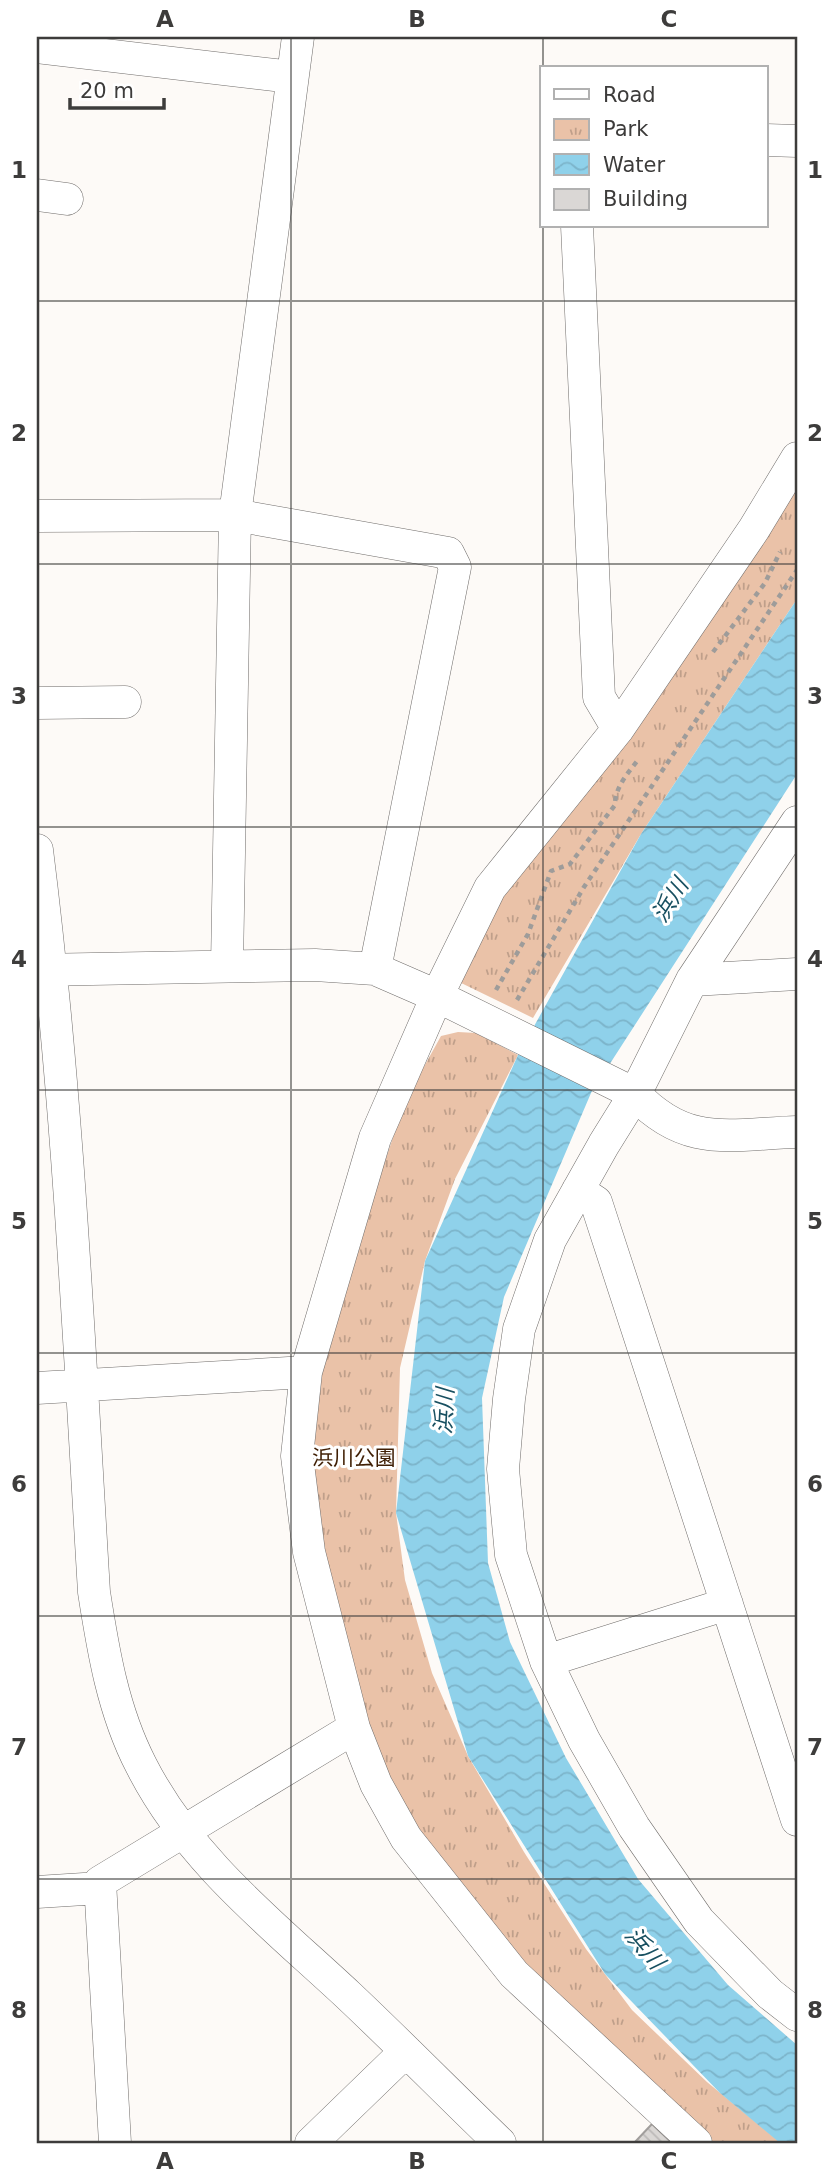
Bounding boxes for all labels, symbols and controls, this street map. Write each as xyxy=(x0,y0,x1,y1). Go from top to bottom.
text: A xyxy=(156,6,174,32)
text: B xyxy=(408,6,426,32)
text: C xyxy=(661,6,677,32)
scale bar xyxy=(70,66,164,110)
legend xyxy=(540,66,768,228)
text: 20 m xyxy=(80,79,134,103)
text: Road xyxy=(603,83,656,107)
text: Park xyxy=(603,117,649,141)
text: Water xyxy=(603,153,665,177)
text: 1 xyxy=(11,157,27,183)
text: 1 xyxy=(807,157,823,183)
text: Building xyxy=(603,187,688,211)
text: 2 xyxy=(11,420,27,446)
text: 2 xyxy=(807,420,823,446)
text: 3 xyxy=(11,683,27,709)
text: 3 xyxy=(807,683,823,709)
water label: 浜川 xyxy=(647,871,695,926)
text: 4 xyxy=(11,946,27,972)
text: 4 xyxy=(807,946,823,972)
text: 5 xyxy=(11,1208,27,1234)
text: 5 xyxy=(807,1208,823,1234)
water label: 浜川 xyxy=(430,1384,458,1435)
park label: 浜川公園 xyxy=(312,1446,396,1470)
text: 6 xyxy=(11,1471,27,1497)
text: 6 xyxy=(807,1471,823,1497)
text: 7 xyxy=(11,1734,27,1760)
text: 7 xyxy=(807,1734,823,1760)
water label: 浜川 xyxy=(620,1922,672,1976)
text: 8 xyxy=(11,1997,27,2023)
text: 8 xyxy=(807,1997,823,2023)
text: A xyxy=(156,2148,174,2174)
text: B xyxy=(408,2148,426,2174)
text: C xyxy=(661,2148,677,2174)

